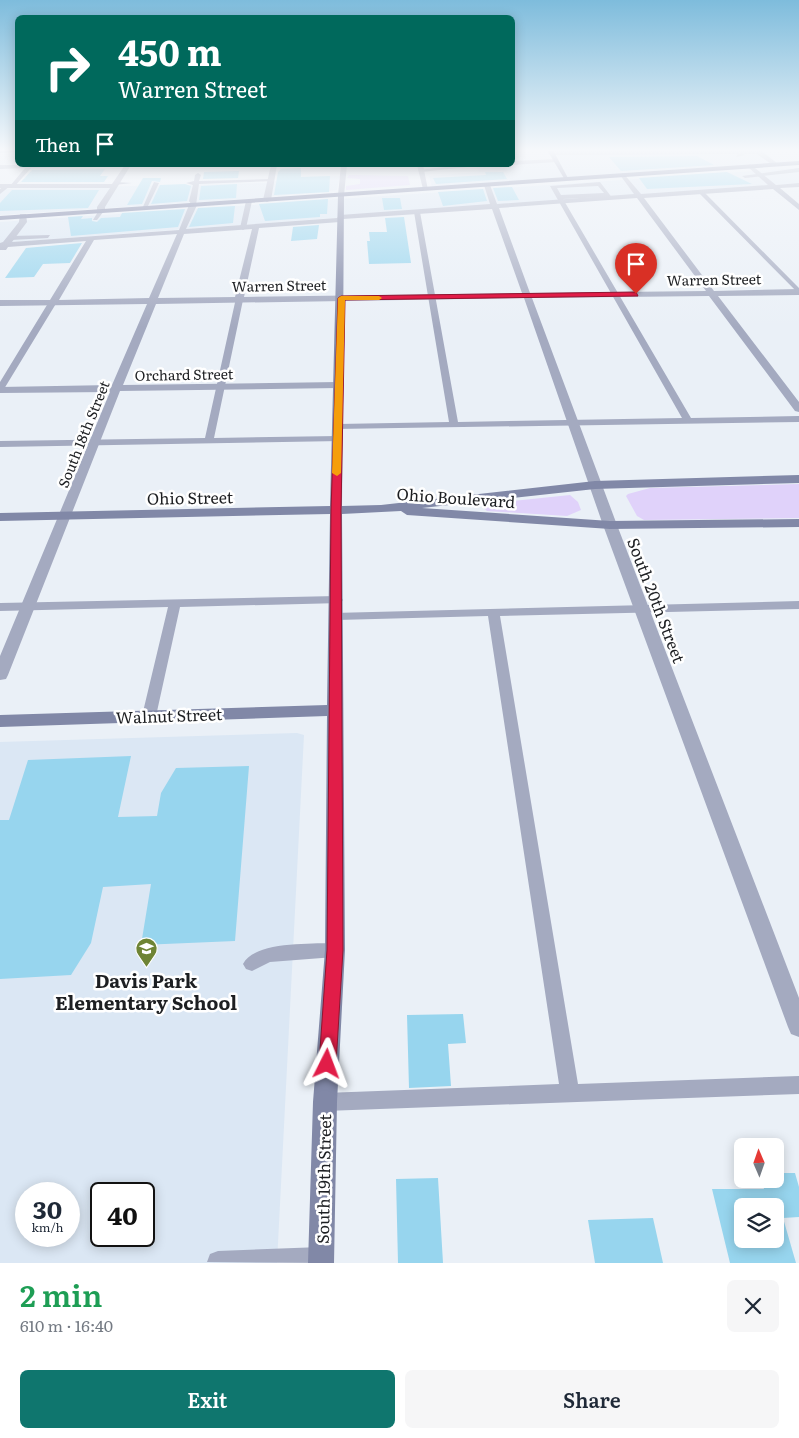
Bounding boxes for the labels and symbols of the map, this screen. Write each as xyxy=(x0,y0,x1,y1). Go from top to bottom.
pin xyxy=(615,243,657,294)
street label: Warren Street xyxy=(666,268,762,290)
street label: Warren Street xyxy=(231,274,327,296)
street label: Orchard Street xyxy=(135,363,234,385)
street label: South 18th Street xyxy=(52,377,114,491)
street label: Ohio Boulevard xyxy=(396,481,516,513)
street label: Ohio Street xyxy=(147,484,234,510)
street label: South 20th Street xyxy=(622,534,692,667)
street label: Walnut Street xyxy=(115,701,223,729)
school or university icon: Davis Park Elementary School xyxy=(134,937,158,968)
place label: Davis Park Elementary School xyxy=(55,966,237,1016)
position arrow xyxy=(300,1037,352,1089)
street label: South 19th Street xyxy=(310,1113,336,1244)
north arrow xyxy=(734,1138,784,1188)
speed limit sign: 40 xyxy=(90,1182,155,1247)

